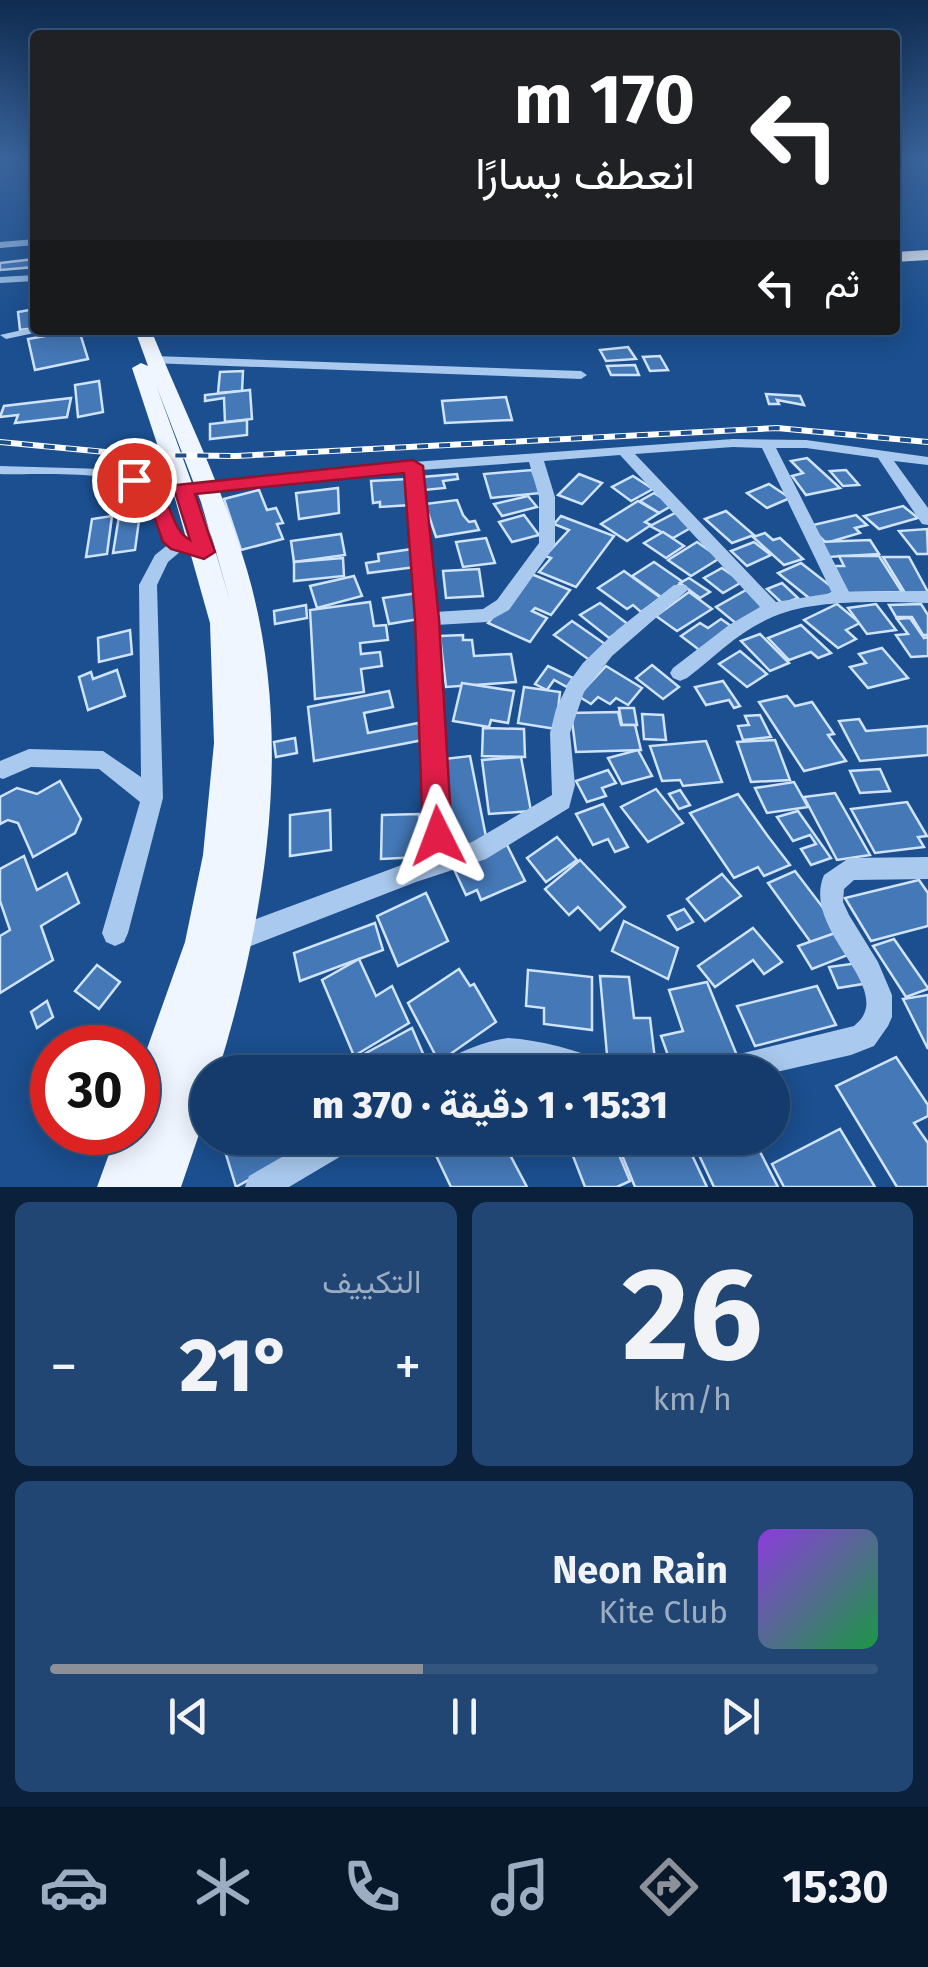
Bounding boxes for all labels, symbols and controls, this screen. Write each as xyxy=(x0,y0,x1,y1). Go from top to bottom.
text: 170 m xyxy=(514,58,695,142)
icon: left xyxy=(730,70,860,200)
text: انعطف يسارًا xyxy=(475,147,695,201)
icon: left xyxy=(749,260,804,315)
text: ثم xyxy=(824,261,860,307)
pin xyxy=(92,438,177,523)
icon: arrive xyxy=(107,453,162,508)
position arrow xyxy=(386,784,490,888)
speed limit sign: 30 xyxy=(30,1025,160,1155)
text: 15:31 · 1 دقيقة · 370 m xyxy=(312,1082,668,1128)
text: 26 xyxy=(622,1237,763,1393)
text: التكييف xyxy=(322,1263,422,1301)
text: 21° xyxy=(180,1321,292,1411)
text: − xyxy=(50,1334,78,1400)
text: + xyxy=(394,1334,421,1400)
text: km/h xyxy=(653,1380,732,1418)
text: Neon Rain xyxy=(552,1547,728,1593)
text: Kite Club xyxy=(599,1593,728,1631)
icon: previous xyxy=(161,1689,216,1744)
icon: pause xyxy=(437,1689,492,1744)
icon: next xyxy=(713,1689,768,1744)
icon: car xyxy=(39,1852,109,1922)
icon: climate xyxy=(188,1852,258,1922)
icon: phone xyxy=(337,1852,407,1922)
icon: music xyxy=(485,1852,555,1922)
icon: directions xyxy=(634,1852,704,1922)
text: 15:30 xyxy=(782,1860,889,1914)

